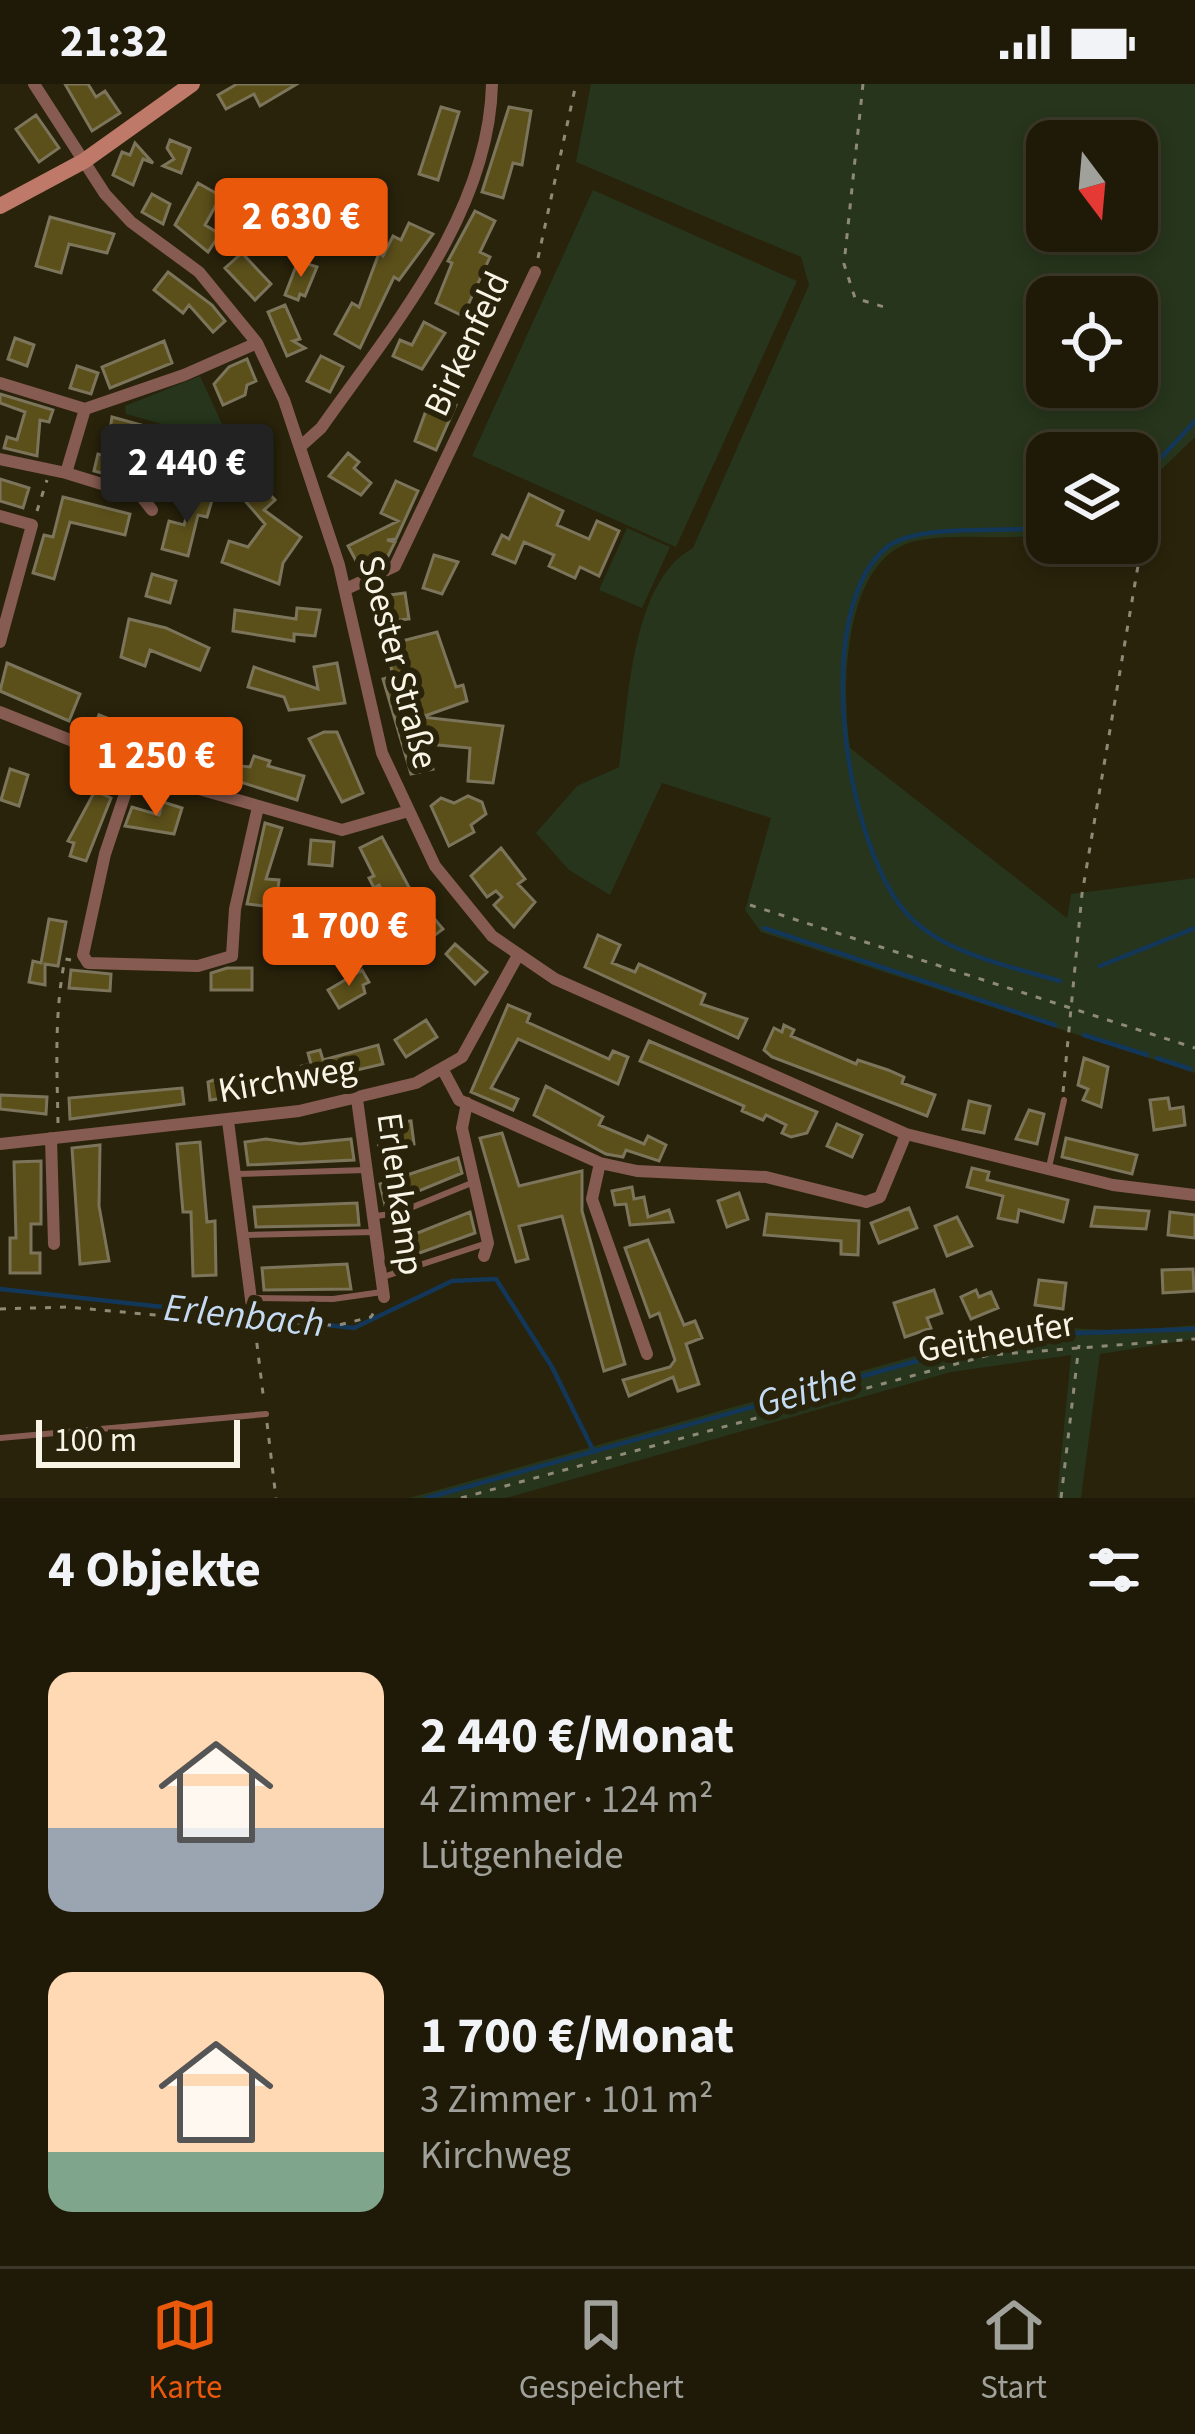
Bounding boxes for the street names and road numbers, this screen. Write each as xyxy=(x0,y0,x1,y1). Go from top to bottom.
street label: Birkenfeld xyxy=(411,263,523,425)
street label: Soester Straße xyxy=(345,550,451,774)
street label: Kirchweg xyxy=(214,1042,360,1116)
street label: Erlenkamp xyxy=(363,1109,437,1279)
street label: Geitheufer xyxy=(913,1298,1079,1376)

